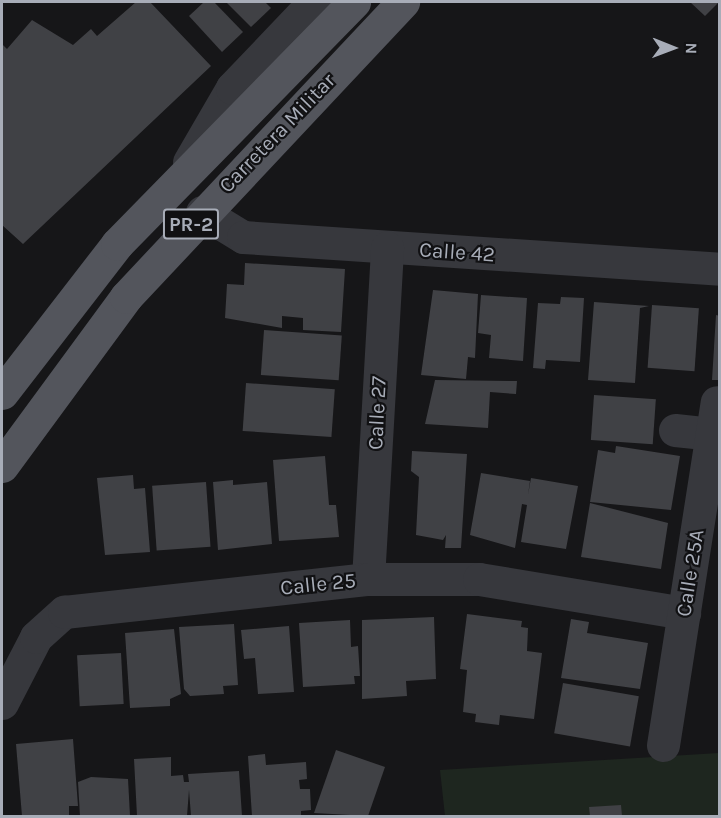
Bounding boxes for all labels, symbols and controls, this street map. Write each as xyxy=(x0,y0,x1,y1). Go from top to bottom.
north arrow xyxy=(643,18,703,78)
text: N xyxy=(682,42,701,54)
street label: Carretera Militar xyxy=(214,68,340,198)
road number: PR-2 xyxy=(162,207,219,241)
street label: Calle 42 xyxy=(418,237,496,267)
street label: Calle 27 xyxy=(362,375,392,451)
street label: Calle 25A xyxy=(671,528,709,618)
street label: Calle 25 xyxy=(279,567,357,601)

